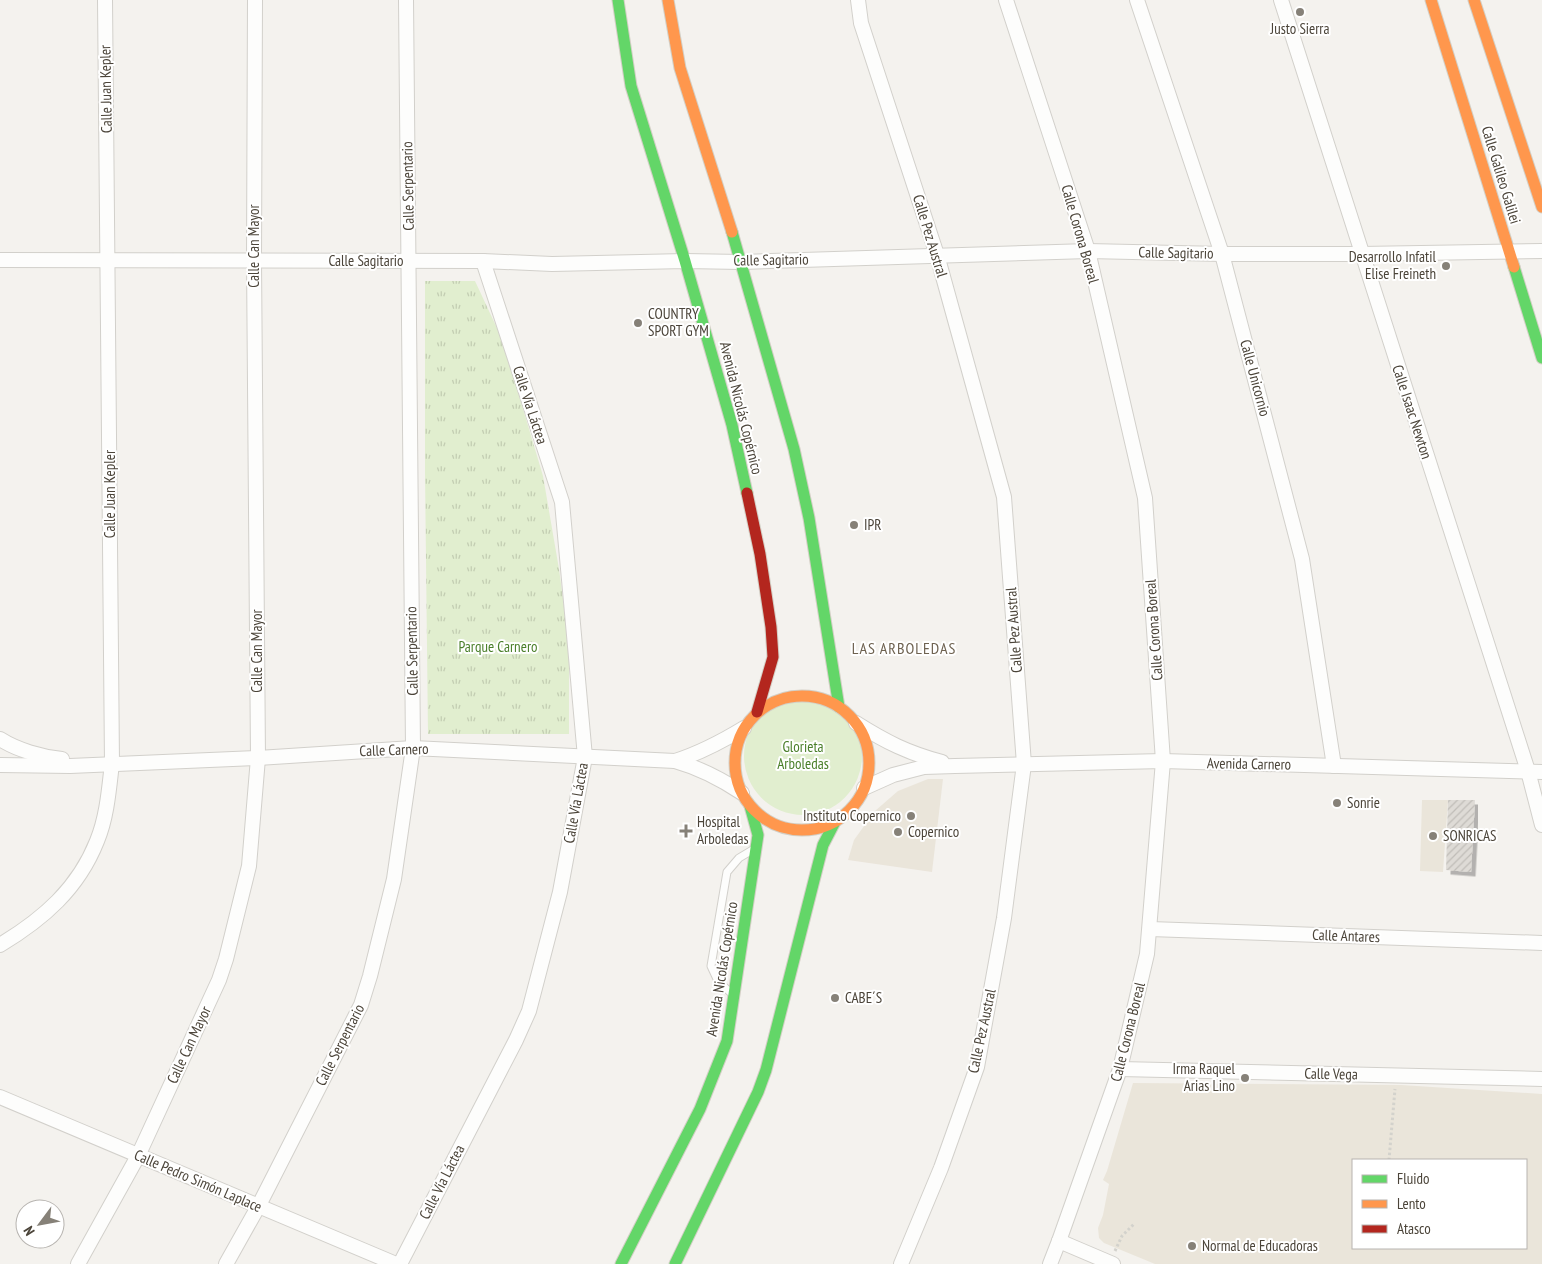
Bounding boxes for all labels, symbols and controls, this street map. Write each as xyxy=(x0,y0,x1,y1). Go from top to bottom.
marker: Justo Sierra xyxy=(1294,6,1306,18)
place label: Justo Sierra xyxy=(1270,19,1329,38)
street label: Calle Juan Kepler xyxy=(95,44,116,133)
street label: Calle Galileo Galilei xyxy=(1478,124,1525,226)
street label: Calle Serpentario xyxy=(397,141,418,231)
street label: Calle Corona Boreal xyxy=(1057,182,1104,286)
street label: Calle Pez Austral xyxy=(909,192,952,280)
street label: Calle Can Mayor xyxy=(244,203,263,288)
street label: Calle Sagitario xyxy=(1138,242,1214,263)
place label: Desarrollo Infatil Elise Freineth xyxy=(1349,247,1436,283)
street label: Calle Sagitario xyxy=(733,249,809,270)
street label: Calle Sagitario xyxy=(328,251,404,270)
marker: Desarrollo Infatil Elise Freineth xyxy=(1440,260,1452,272)
place label: COUNTRY SPORT GYM xyxy=(648,304,709,340)
marker: COUNTRY SPORT GYM xyxy=(632,317,644,329)
street label: Calle Unicornio xyxy=(1236,337,1275,418)
street label: Avenida Nicolás Copérnico xyxy=(716,340,767,476)
street label: Calle Isaac Newton xyxy=(1388,362,1437,461)
street label: Calle Vía Láctea xyxy=(509,363,552,446)
street label: Calle Juan Kepler xyxy=(100,449,119,538)
place label: IPR xyxy=(864,515,881,534)
marker: IPR xyxy=(848,519,860,531)
street label: Calle Corona Boreal xyxy=(1140,578,1167,681)
street label: Calle Pez Austral xyxy=(1001,586,1026,673)
street label: Calle Serpentario xyxy=(401,606,422,696)
street label: Calle Can Mayor xyxy=(247,608,266,693)
park label: Parque Carnero xyxy=(459,637,538,656)
district label: LAS ARBOLEDAS xyxy=(852,638,956,658)
park label: Glorieta Arboledas xyxy=(777,737,829,773)
street label: Calle Carnero xyxy=(359,739,429,760)
street label: Avenida Carnero xyxy=(1207,753,1291,774)
street label: Calle Vía Láctea xyxy=(559,761,592,845)
place label: Sonrie xyxy=(1347,793,1380,812)
marker: Sonrie xyxy=(1331,797,1343,809)
place label: Instituto Copernico xyxy=(803,806,901,825)
marker: Instituto Copernico xyxy=(905,810,917,822)
place label: Hospital Arboledas xyxy=(697,812,748,848)
place label: Copernico xyxy=(908,822,959,841)
marker: Hospital Arboledas xyxy=(679,824,693,838)
marker: Copernico xyxy=(892,826,904,838)
place label: SONRICAS xyxy=(1443,826,1496,845)
marker: SONRICAS xyxy=(1427,830,1439,842)
street label: Avenida Nicolás Copérnico xyxy=(701,900,742,1038)
street label: Calle Antares xyxy=(1312,925,1380,946)
street label: Calle Corona Boreal xyxy=(1106,980,1149,1084)
street label: Calle Pez Austral xyxy=(963,987,1000,1075)
place label: CABE´S xyxy=(845,988,882,1007)
marker: CABE´S xyxy=(829,992,841,1004)
street label: Calle Serpentario xyxy=(311,1001,368,1089)
street label: Calle Can Mayor xyxy=(162,1002,215,1087)
place label: Irma Raquel Arias Lino xyxy=(1173,1059,1235,1095)
street label: Calle Vega xyxy=(1304,1064,1358,1083)
marker: Irma Raquel Arias Lino xyxy=(1239,1072,1251,1084)
street label: Calle Vía Láctea xyxy=(415,1141,468,1222)
street label: Calle Pedro Simón Laplace xyxy=(132,1145,265,1216)
legend xyxy=(1352,1159,1527,1249)
text: Fluido xyxy=(1397,1169,1429,1188)
text: Lento xyxy=(1397,1194,1426,1213)
north arrow xyxy=(15,1199,65,1249)
text: Atasco xyxy=(1397,1219,1431,1238)
text: N xyxy=(19,1223,39,1239)
place label: Normal de Educadoras xyxy=(1202,1236,1318,1255)
marker: Normal de Educadoras xyxy=(1186,1240,1198,1252)

